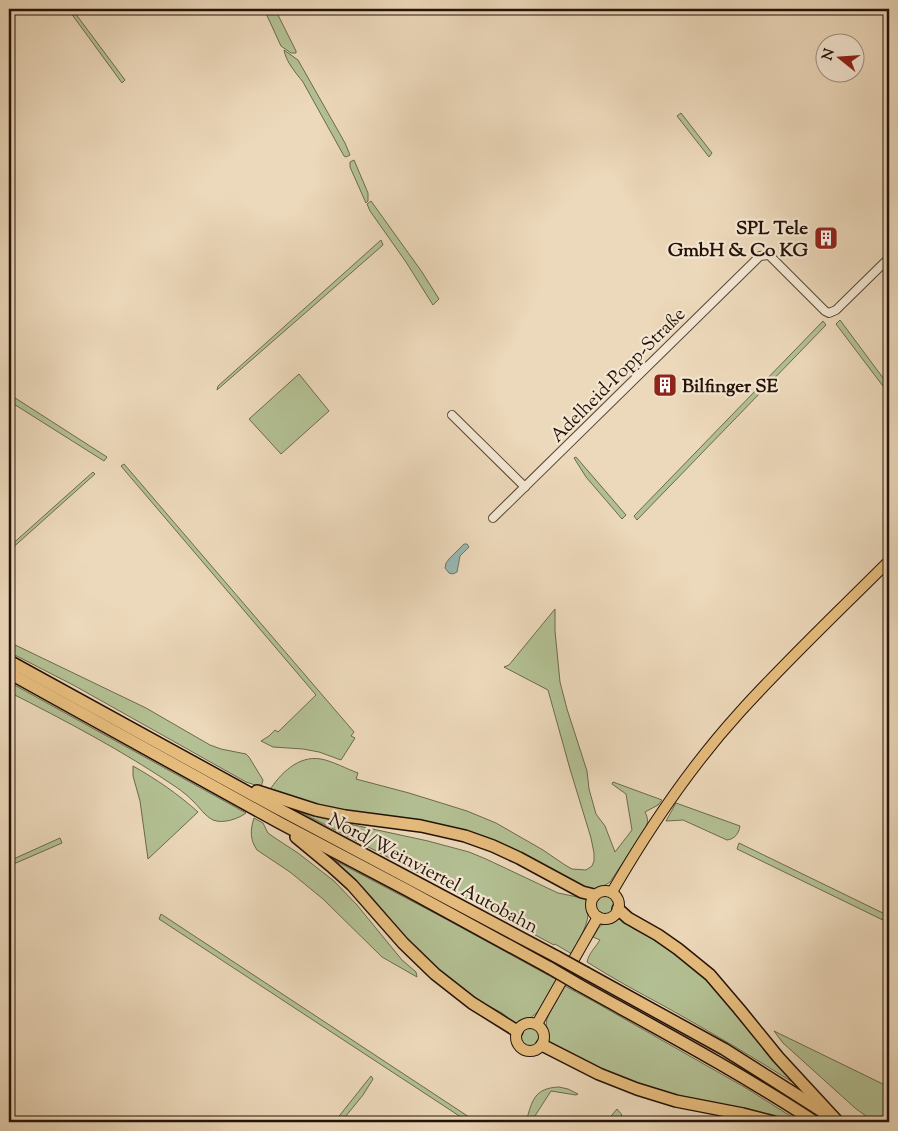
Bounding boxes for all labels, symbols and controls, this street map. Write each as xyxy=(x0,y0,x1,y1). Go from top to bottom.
north arrow xyxy=(816,32,866,82)
text: N xyxy=(818,47,841,63)
place label: SPL Tele GmbH & Co KG xyxy=(668,216,808,265)
building icon: SPL Tele GmbH & Co KG xyxy=(813,225,839,251)
street label: Adelheid-Popp-Straße xyxy=(545,302,693,449)
building icon: Bilfinger SE xyxy=(652,372,678,398)
place label: Bilfinger SE xyxy=(682,374,779,401)
street label: Nord/Weinviertel Autobahn xyxy=(323,807,543,941)

